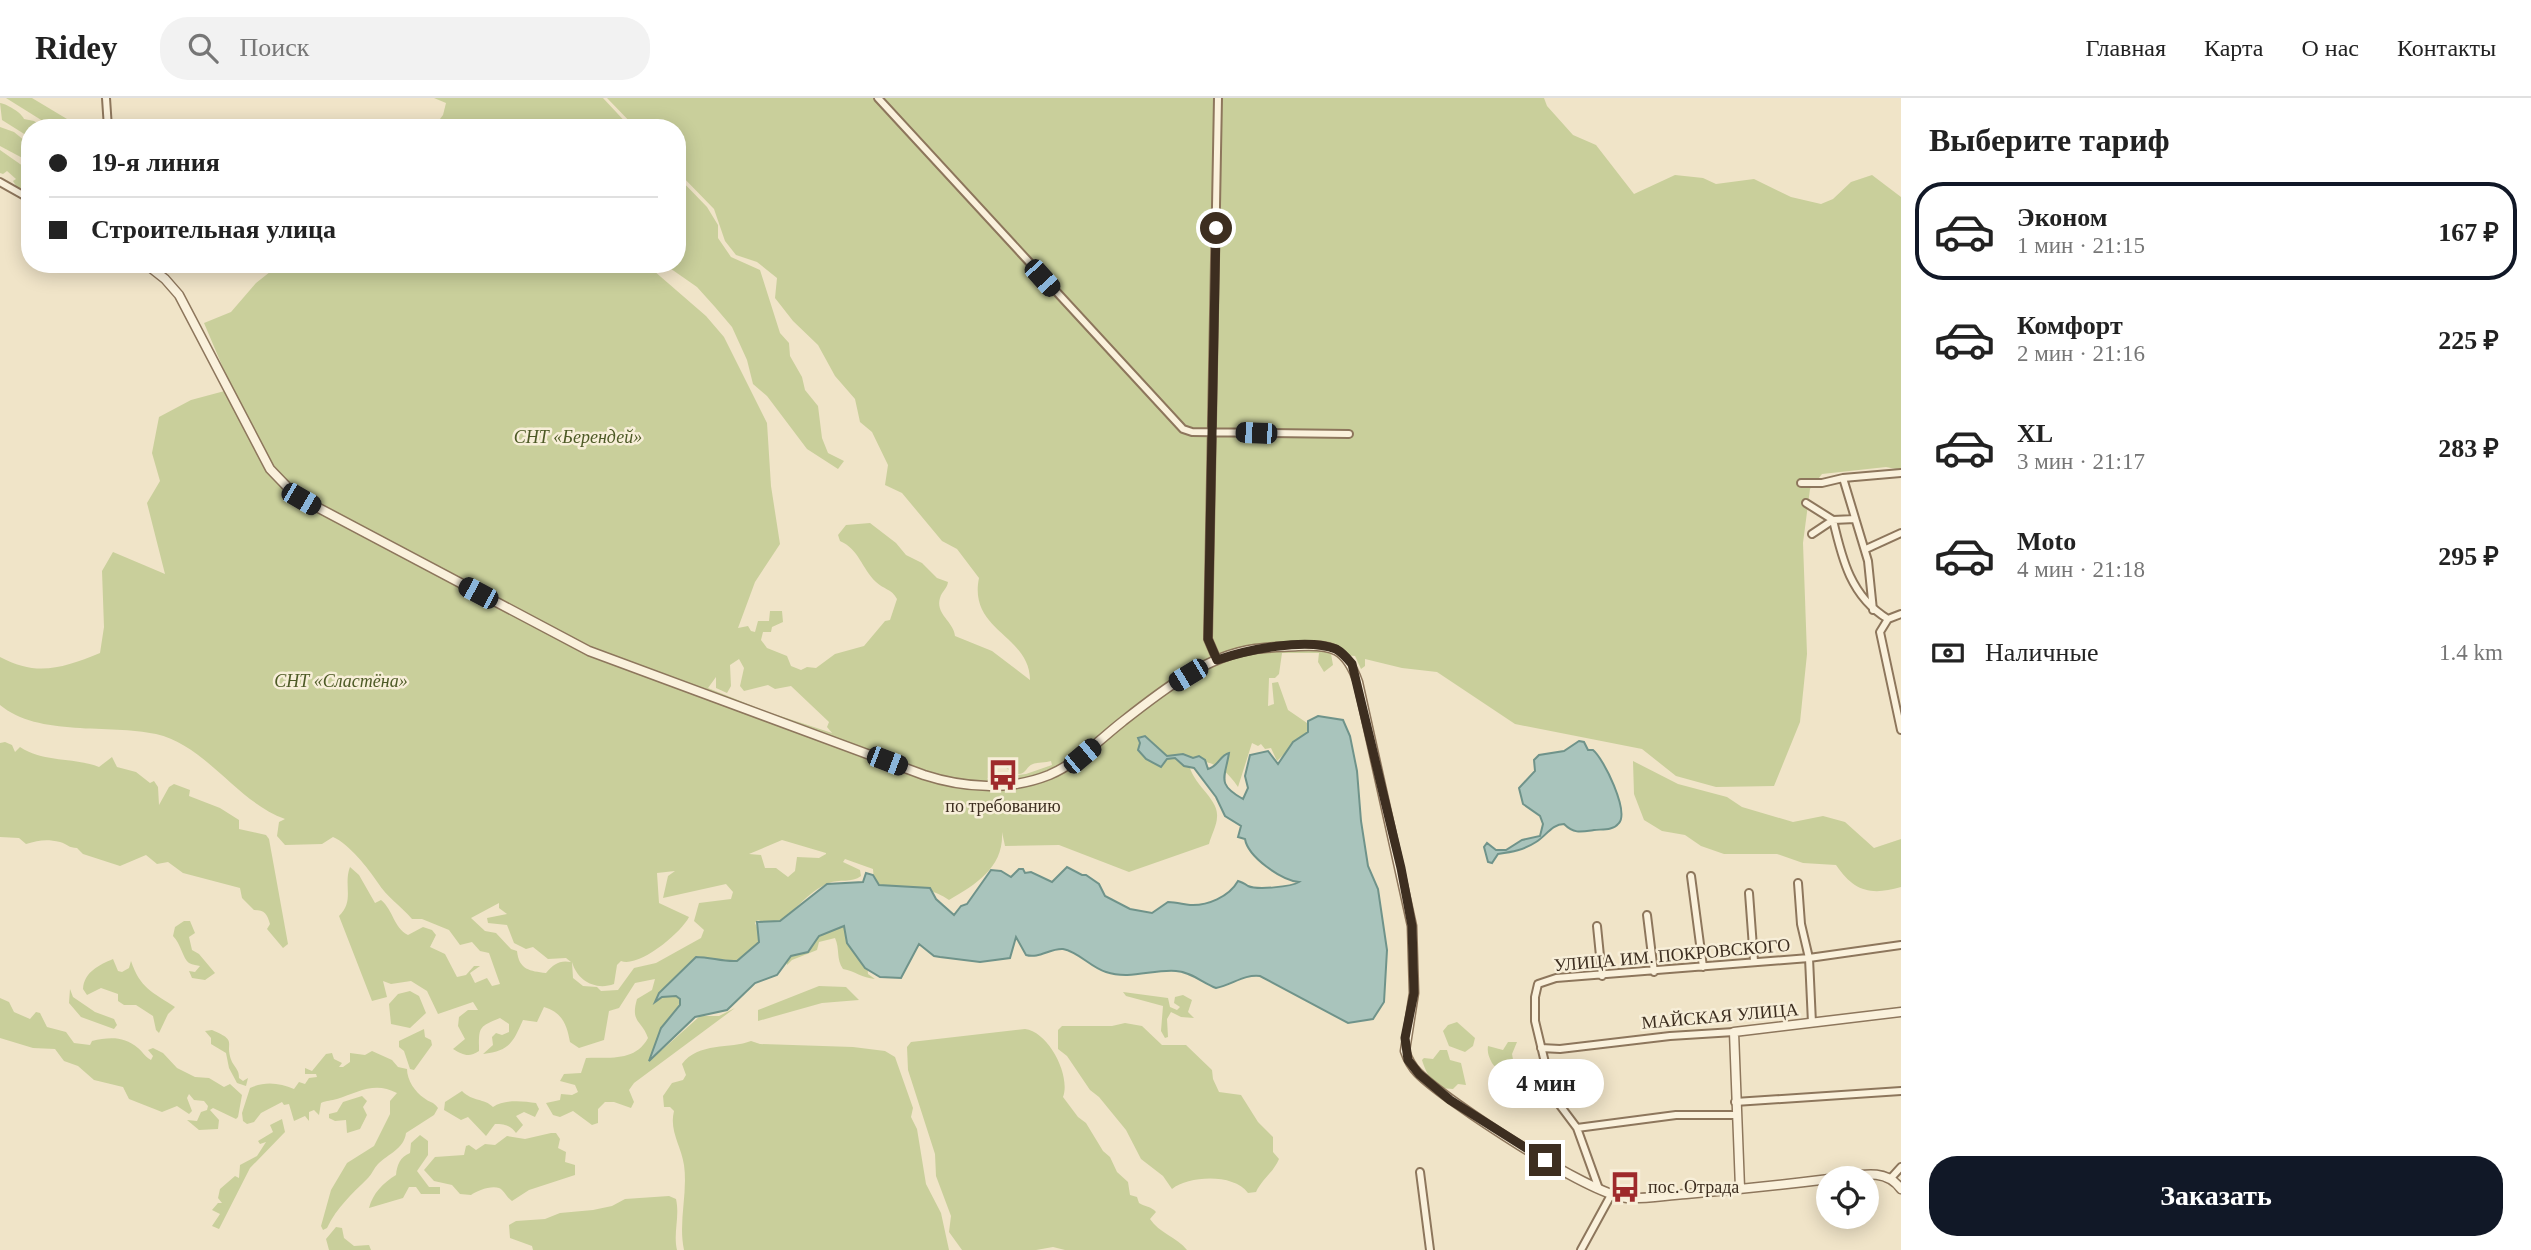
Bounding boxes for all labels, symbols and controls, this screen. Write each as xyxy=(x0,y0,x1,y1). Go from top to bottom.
search box xyxy=(160,17,650,80)
icon: search xyxy=(184,29,222,67)
text: Ridey xyxy=(35,30,118,66)
text: Поиск xyxy=(240,33,309,62)
text: Главная xyxy=(2085,35,2166,61)
text: Карта xyxy=(2204,35,2263,61)
text: О нас xyxy=(2301,35,2359,61)
text: Контакты xyxy=(2397,35,2496,61)
text: Выберите тариф xyxy=(1929,122,2170,158)
text: 19-я линия xyxy=(91,148,220,177)
icon: car xyxy=(1933,200,1996,263)
text: Эконом xyxy=(2017,203,2107,232)
route start xyxy=(1200,212,1232,244)
text: Строительная улица xyxy=(91,215,336,244)
text: 167 ₽ xyxy=(2438,218,2499,247)
text: 1 мин · 21:15 xyxy=(2017,233,2145,258)
car xyxy=(1021,255,1064,301)
icon: car xyxy=(1933,308,1996,371)
text: Комфорт xyxy=(2017,311,2123,340)
text: 225 ₽ xyxy=(2438,326,2499,355)
text: 2 мин · 21:16 xyxy=(2017,341,2145,366)
icon: car xyxy=(1933,416,1996,479)
text: XL xyxy=(2017,419,2053,448)
car xyxy=(1235,422,1278,444)
park label: СНТ «Берендей» xyxy=(514,427,642,447)
text: 283 ₽ xyxy=(2438,434,2499,463)
text: 3 мин · 21:17 xyxy=(2017,449,2145,474)
car xyxy=(278,479,325,519)
icon: car xyxy=(1933,524,1996,587)
text: Moto xyxy=(2017,527,2076,556)
text: 295 ₽ xyxy=(2438,542,2499,571)
text: 4 мин · 21:18 xyxy=(2017,557,2145,582)
car xyxy=(455,574,502,612)
icon: cash xyxy=(1929,634,1967,672)
text: Наличные xyxy=(1985,638,2098,667)
text: 1.4 km xyxy=(2439,640,2503,665)
car xyxy=(1165,655,1212,695)
park label: СНТ «Сластёна» xyxy=(274,671,408,691)
car xyxy=(1060,734,1105,778)
car xyxy=(864,744,911,778)
bus stop icon: по требованию xyxy=(986,758,1020,792)
place label: по требованию xyxy=(945,796,1061,816)
street label: УЛИЦА ИМ. ПОКРОВСКОГО xyxy=(1553,935,1791,975)
street label: МАЙСКАЯ УЛИЦА xyxy=(1641,999,1799,1033)
callout: 4 мин xyxy=(1487,1058,1603,1108)
text: 4 мин xyxy=(1516,1071,1576,1096)
route end xyxy=(1529,1144,1561,1176)
button: Заказать xyxy=(1929,1156,2503,1236)
map controls xyxy=(1816,1166,1879,1229)
button: locate xyxy=(1816,1166,1879,1229)
bus stop icon: пос. Отрада xyxy=(1608,1170,1642,1204)
place label: пос. Отрада xyxy=(1648,1177,1739,1197)

